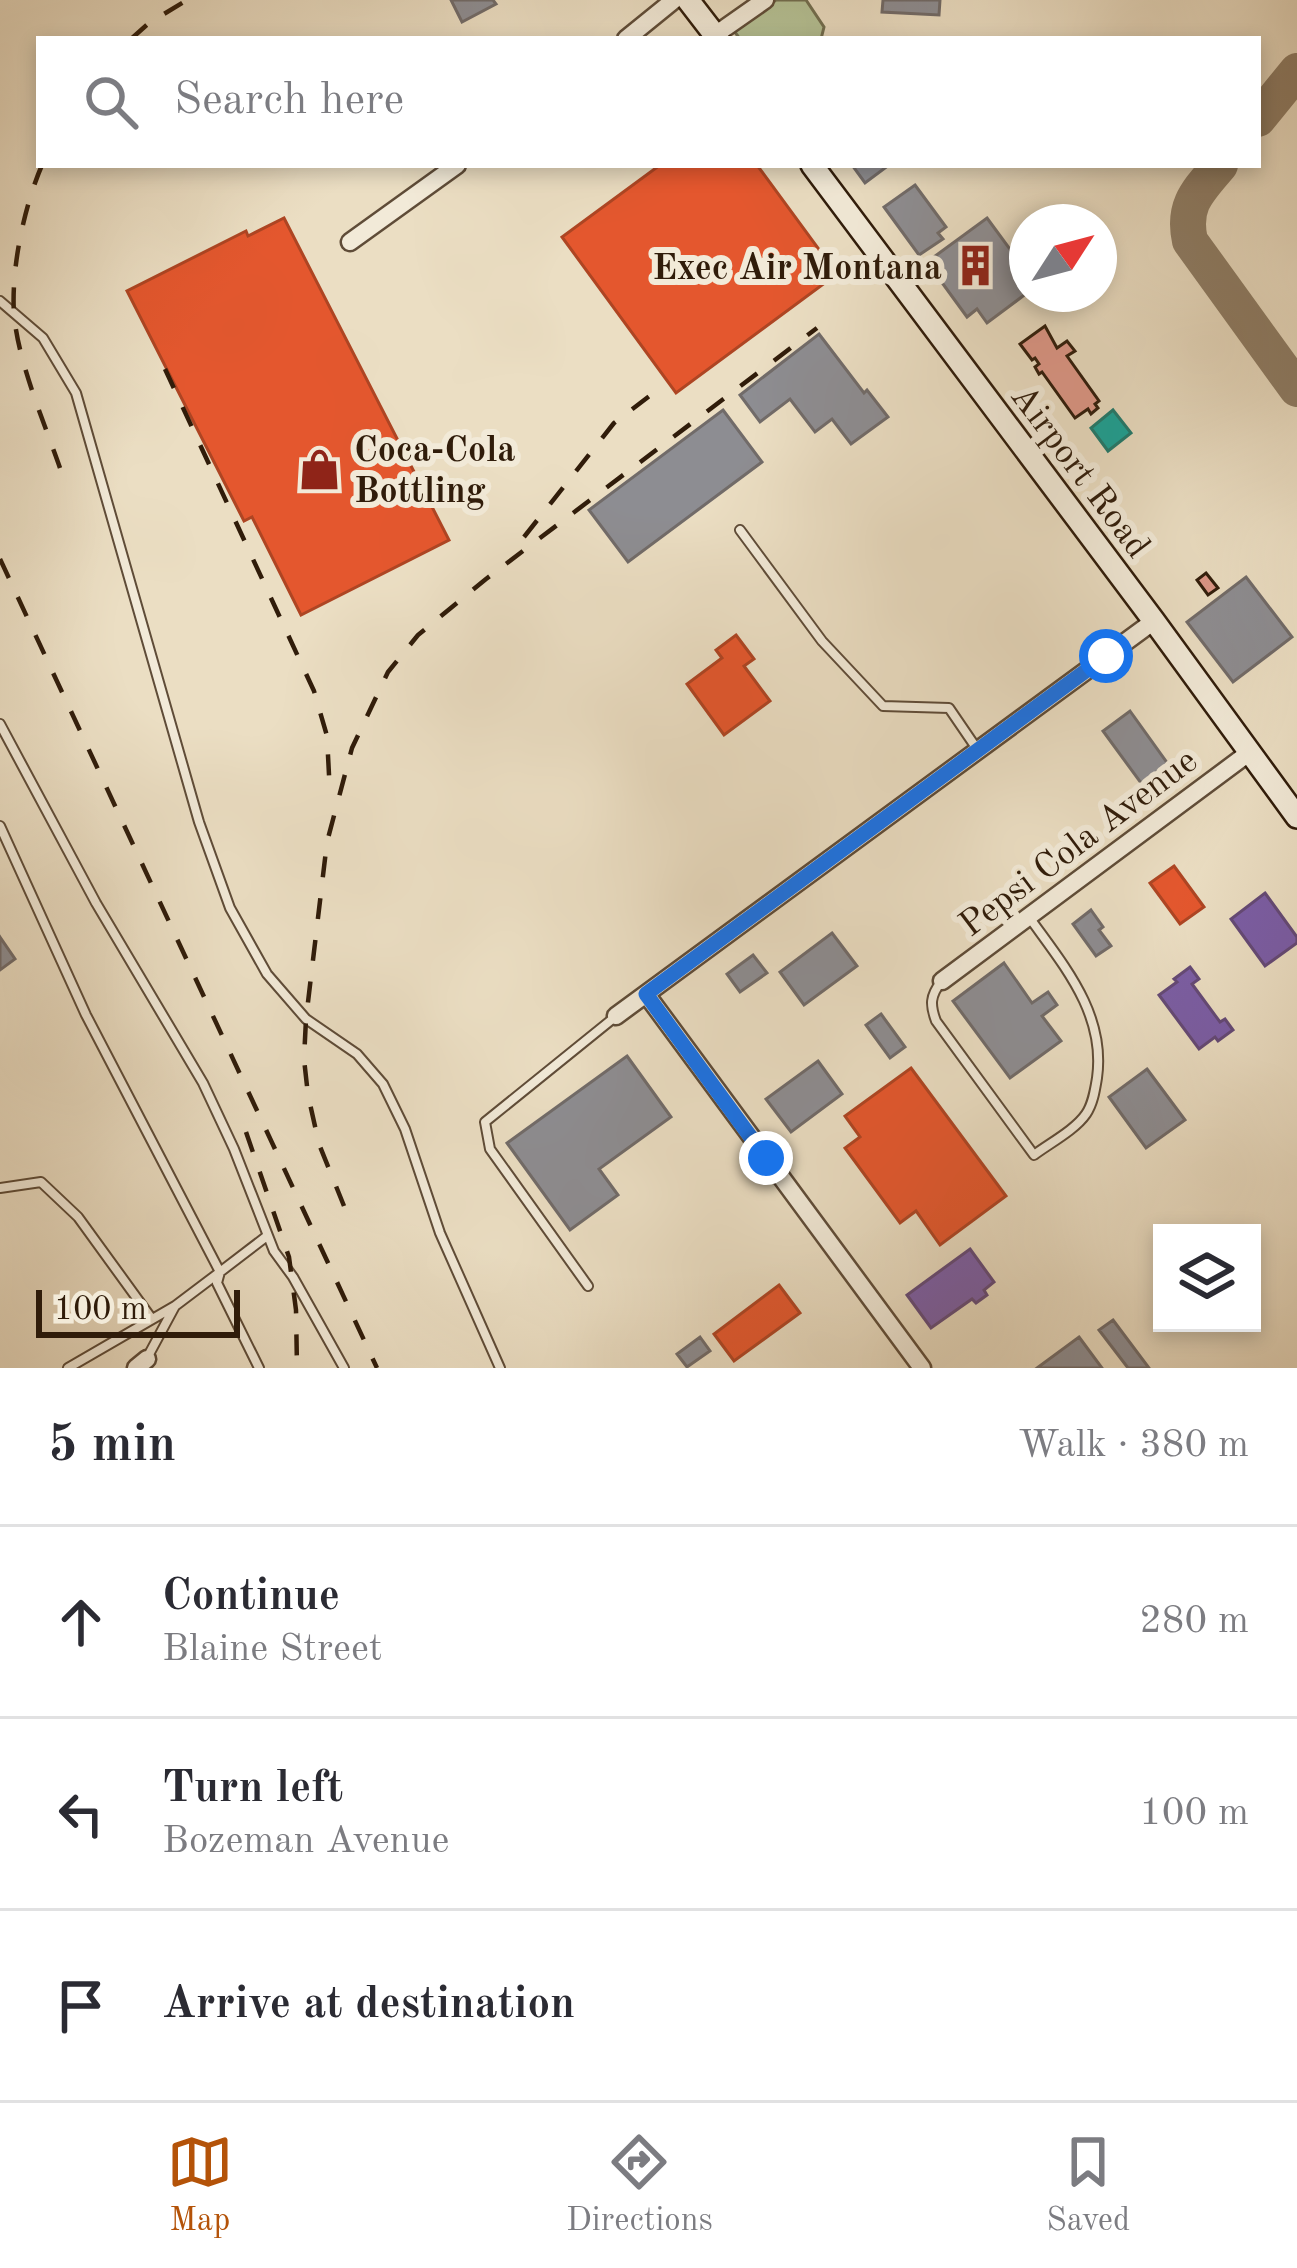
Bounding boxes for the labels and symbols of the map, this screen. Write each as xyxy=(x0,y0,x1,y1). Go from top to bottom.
north arrow xyxy=(1009,204,1117,312)
building icon: Exec Air Montana xyxy=(953,243,999,289)
place label: Exec Air Montana xyxy=(652,252,942,288)
street label: Airport Road xyxy=(1002,379,1155,566)
place label: Coca-Cola Bottling xyxy=(354,434,516,511)
shop icon: Coca-Cola Bottling xyxy=(297,446,343,492)
route start xyxy=(1079,629,1133,683)
street label: Pepsi Cola Avenue xyxy=(954,743,1205,945)
route end xyxy=(739,1131,793,1185)
scale bar xyxy=(36,1284,240,1337)

